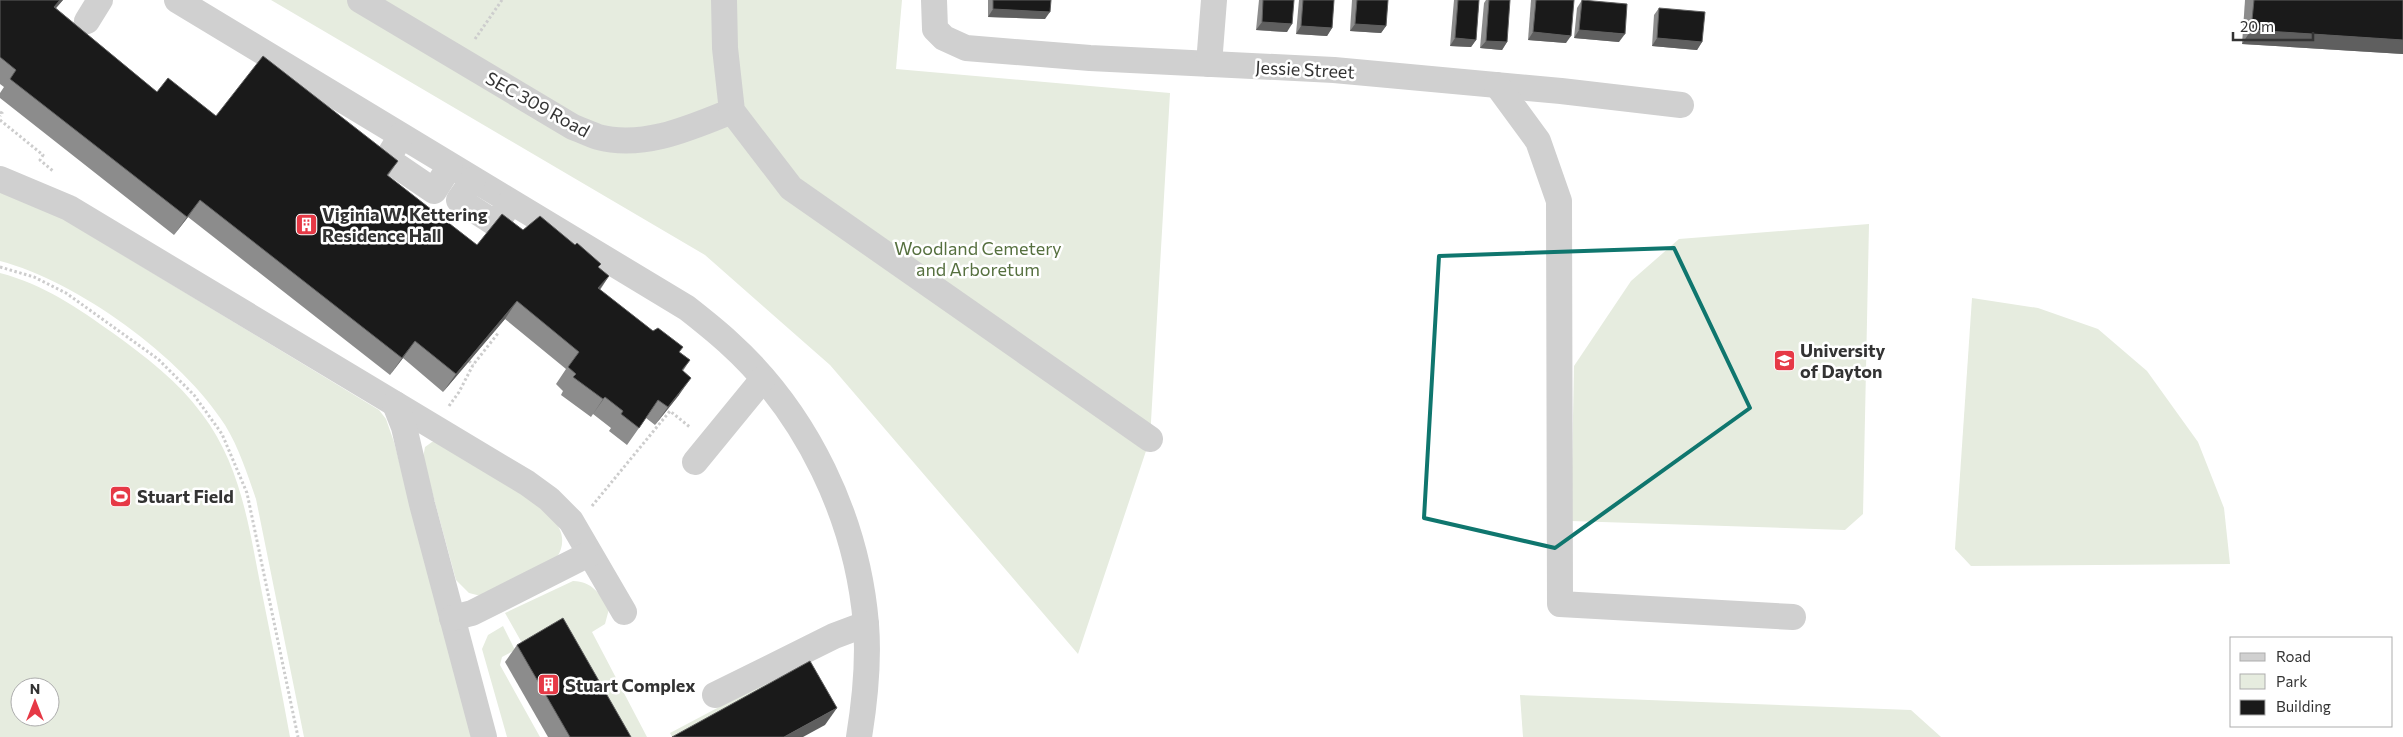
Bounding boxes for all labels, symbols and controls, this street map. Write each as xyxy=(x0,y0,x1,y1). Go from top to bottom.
scale bar xyxy=(2233,10,2313,42)
text: 20 m xyxy=(2240,17,2274,35)
street label: Jessie Street xyxy=(1255,55,1355,83)
street label: SEC 309 Road xyxy=(482,66,594,142)
place label: Viginia W. Kettering Residence Hall xyxy=(322,203,488,246)
building icon: Viginia W. Kettering Residence Hall xyxy=(294,212,318,236)
park label: Woodland Cemetery and Arboretum xyxy=(894,237,1062,280)
place label: University of Dayton xyxy=(1800,339,1886,382)
school or university icon: University of Dayton xyxy=(1772,348,1796,372)
sports icon: Stuart Field xyxy=(109,484,133,508)
place label: Stuart Field xyxy=(137,485,234,507)
legend xyxy=(2230,637,2393,727)
text: Road xyxy=(2276,647,2311,665)
text: Park xyxy=(2276,672,2307,690)
building icon: Stuart Complex xyxy=(537,673,561,697)
place label: Stuart Complex xyxy=(565,674,695,696)
north arrow xyxy=(10,677,60,727)
text: N xyxy=(30,680,40,697)
text: Building xyxy=(2276,697,2331,715)

